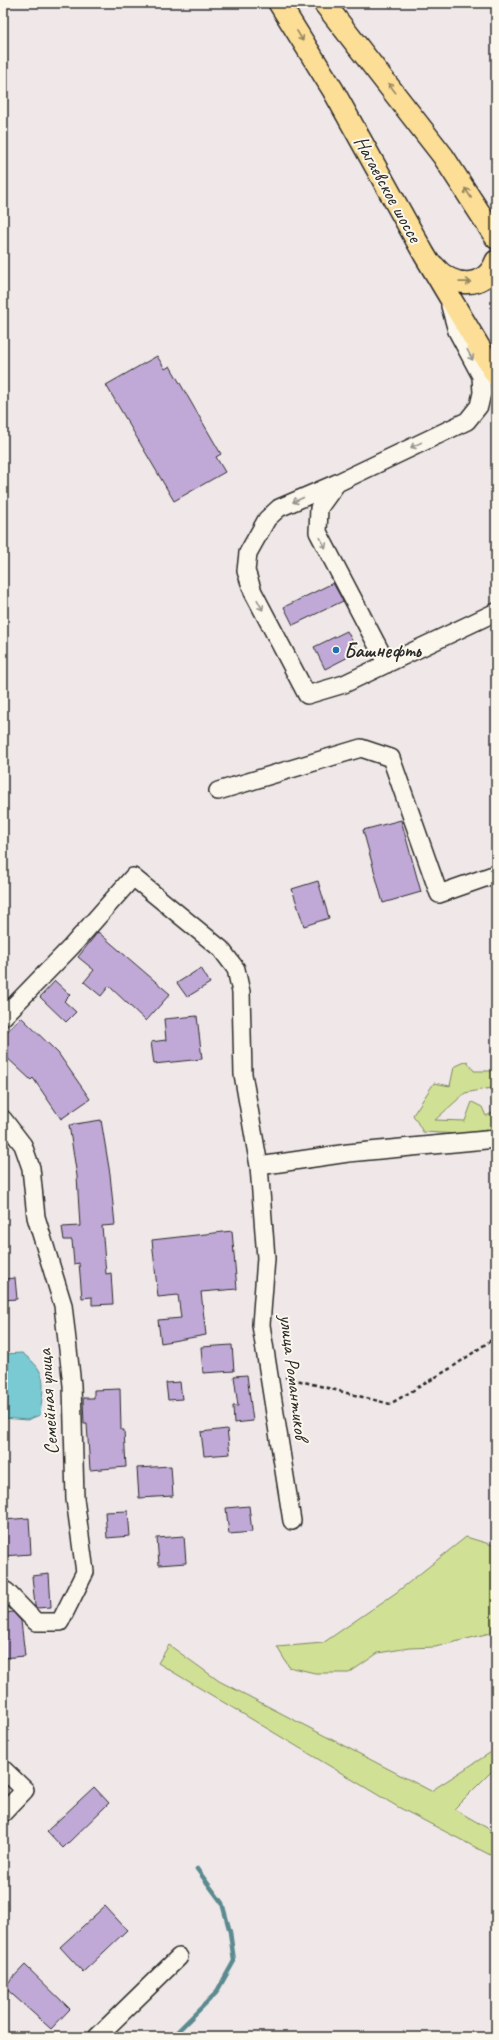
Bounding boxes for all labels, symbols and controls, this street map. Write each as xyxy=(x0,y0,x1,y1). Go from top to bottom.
one-way arrow xyxy=(297,30,305,42)
one-way arrow xyxy=(387,83,396,94)
street label: Нагаевское шоссе xyxy=(348,131,428,248)
one-way arrow xyxy=(464,188,472,199)
one-way arrow xyxy=(458,278,471,286)
one-way arrow xyxy=(467,349,474,361)
one-way arrow xyxy=(410,442,422,449)
one-way arrow xyxy=(292,497,304,504)
one-way arrow xyxy=(320,536,328,548)
one-way arrow xyxy=(256,598,264,610)
place label: Башнефть xyxy=(344,638,423,663)
marker: Башнефть xyxy=(331,645,341,655)
street label: улица Романтиков xyxy=(274,1312,315,1446)
street label: Семейная улица xyxy=(32,1346,64,1456)

